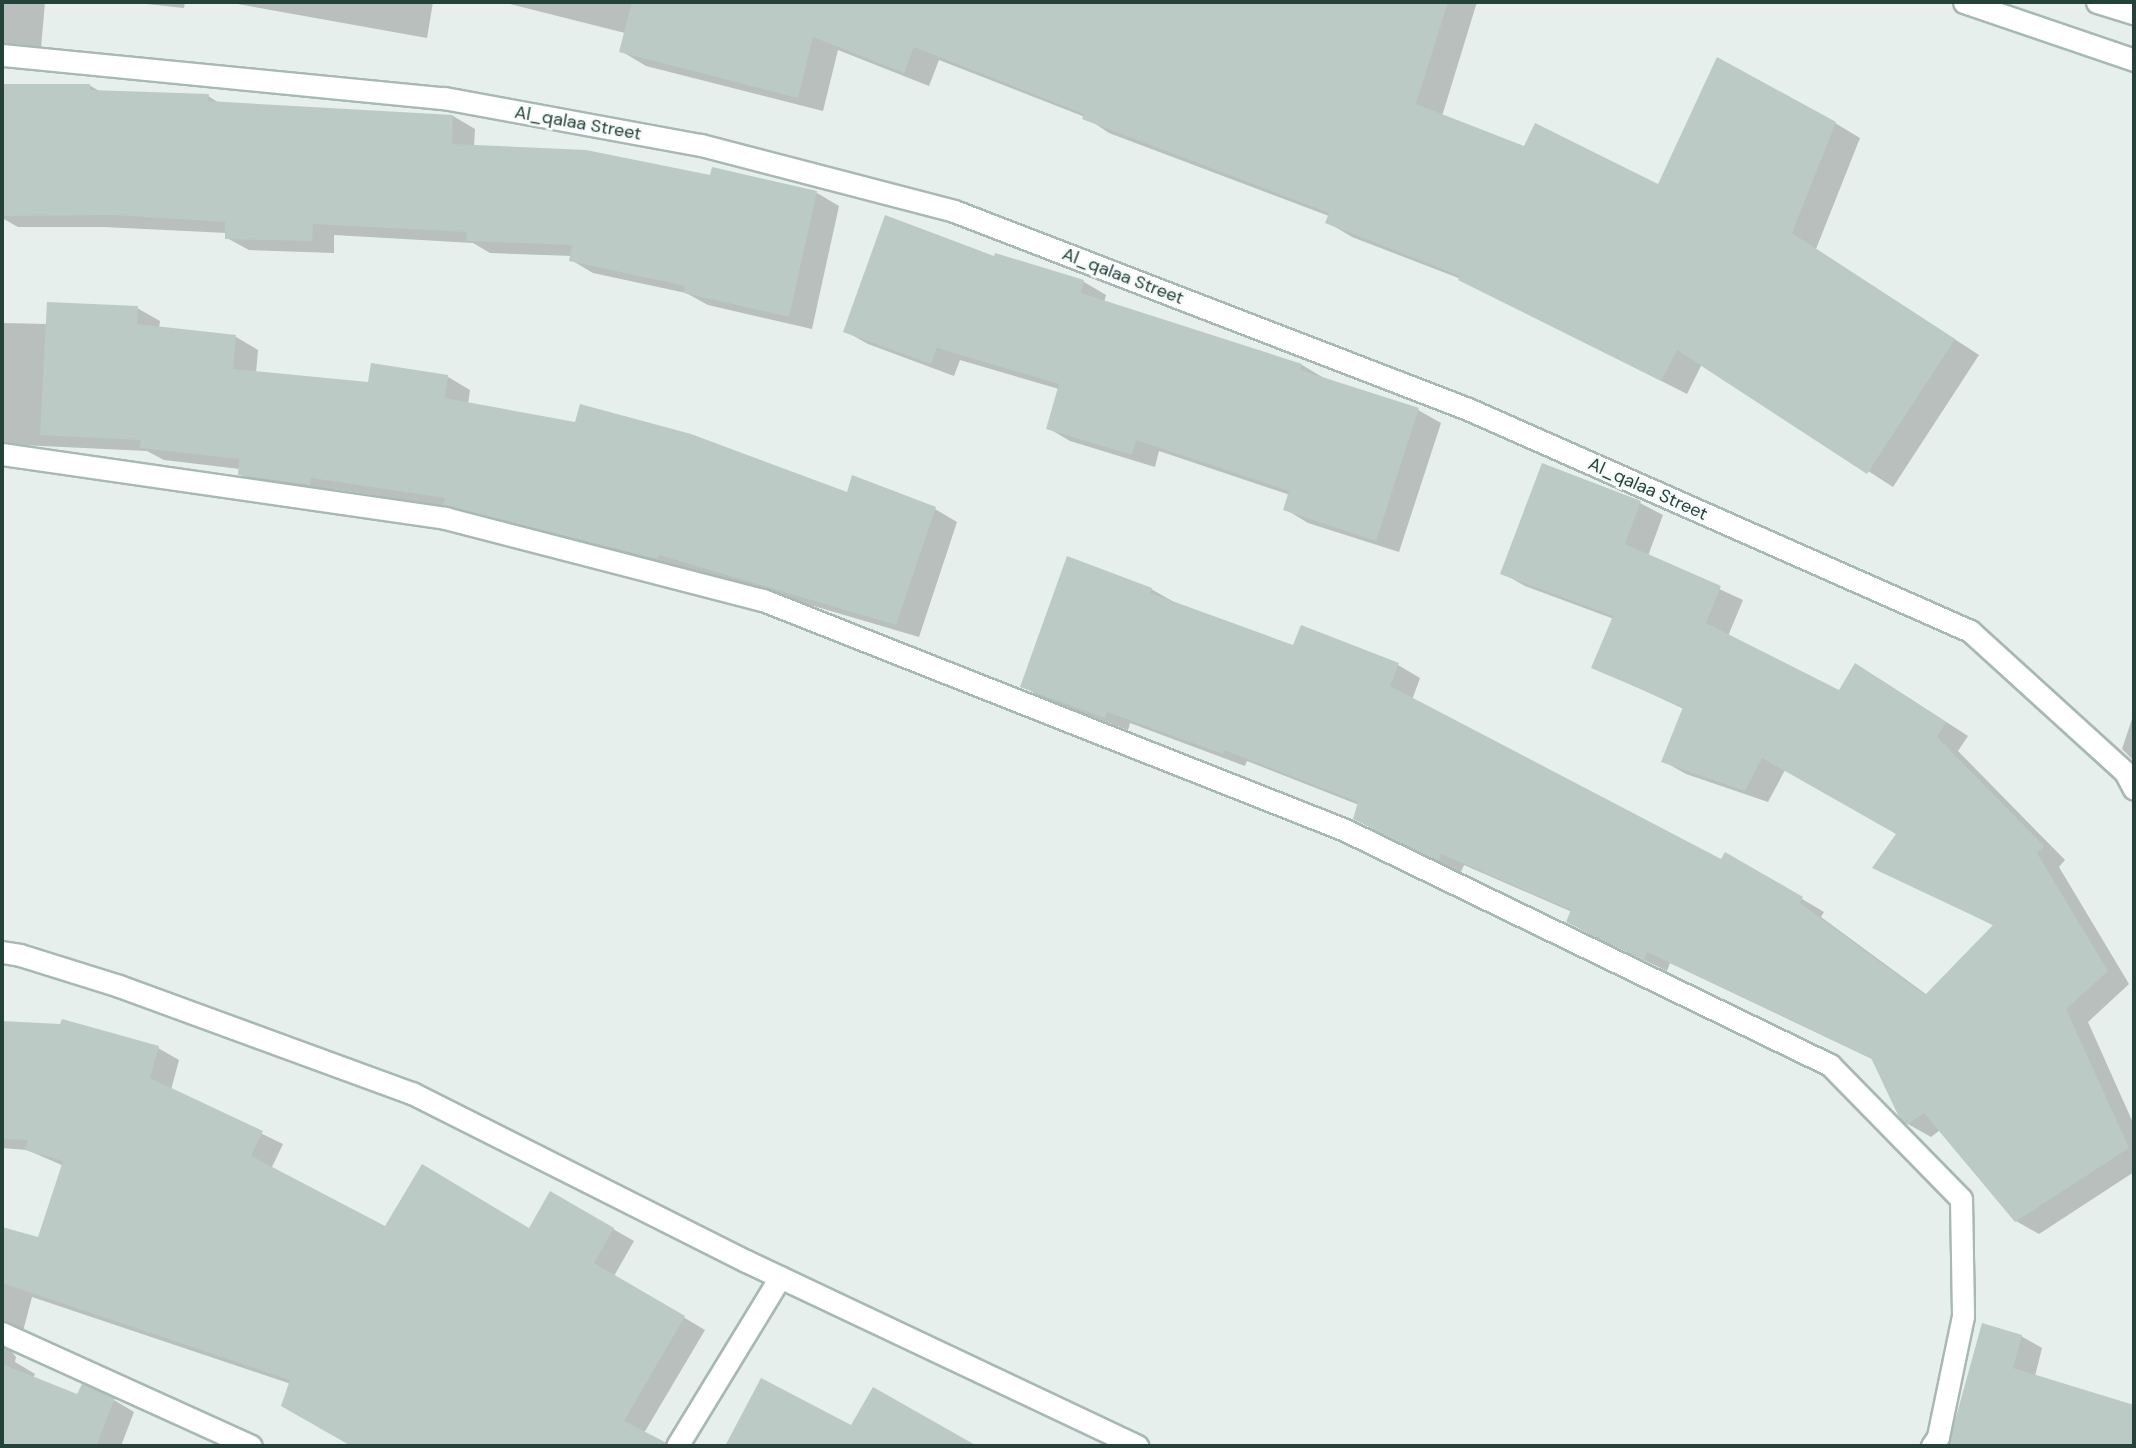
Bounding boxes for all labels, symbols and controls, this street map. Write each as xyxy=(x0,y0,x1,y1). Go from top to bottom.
street label: Al_qalaa Street xyxy=(513,101,643,145)
street label: Al_qalaa Street xyxy=(1059,243,1187,309)
street label: Al_qalaa Street xyxy=(1585,453,1711,525)

